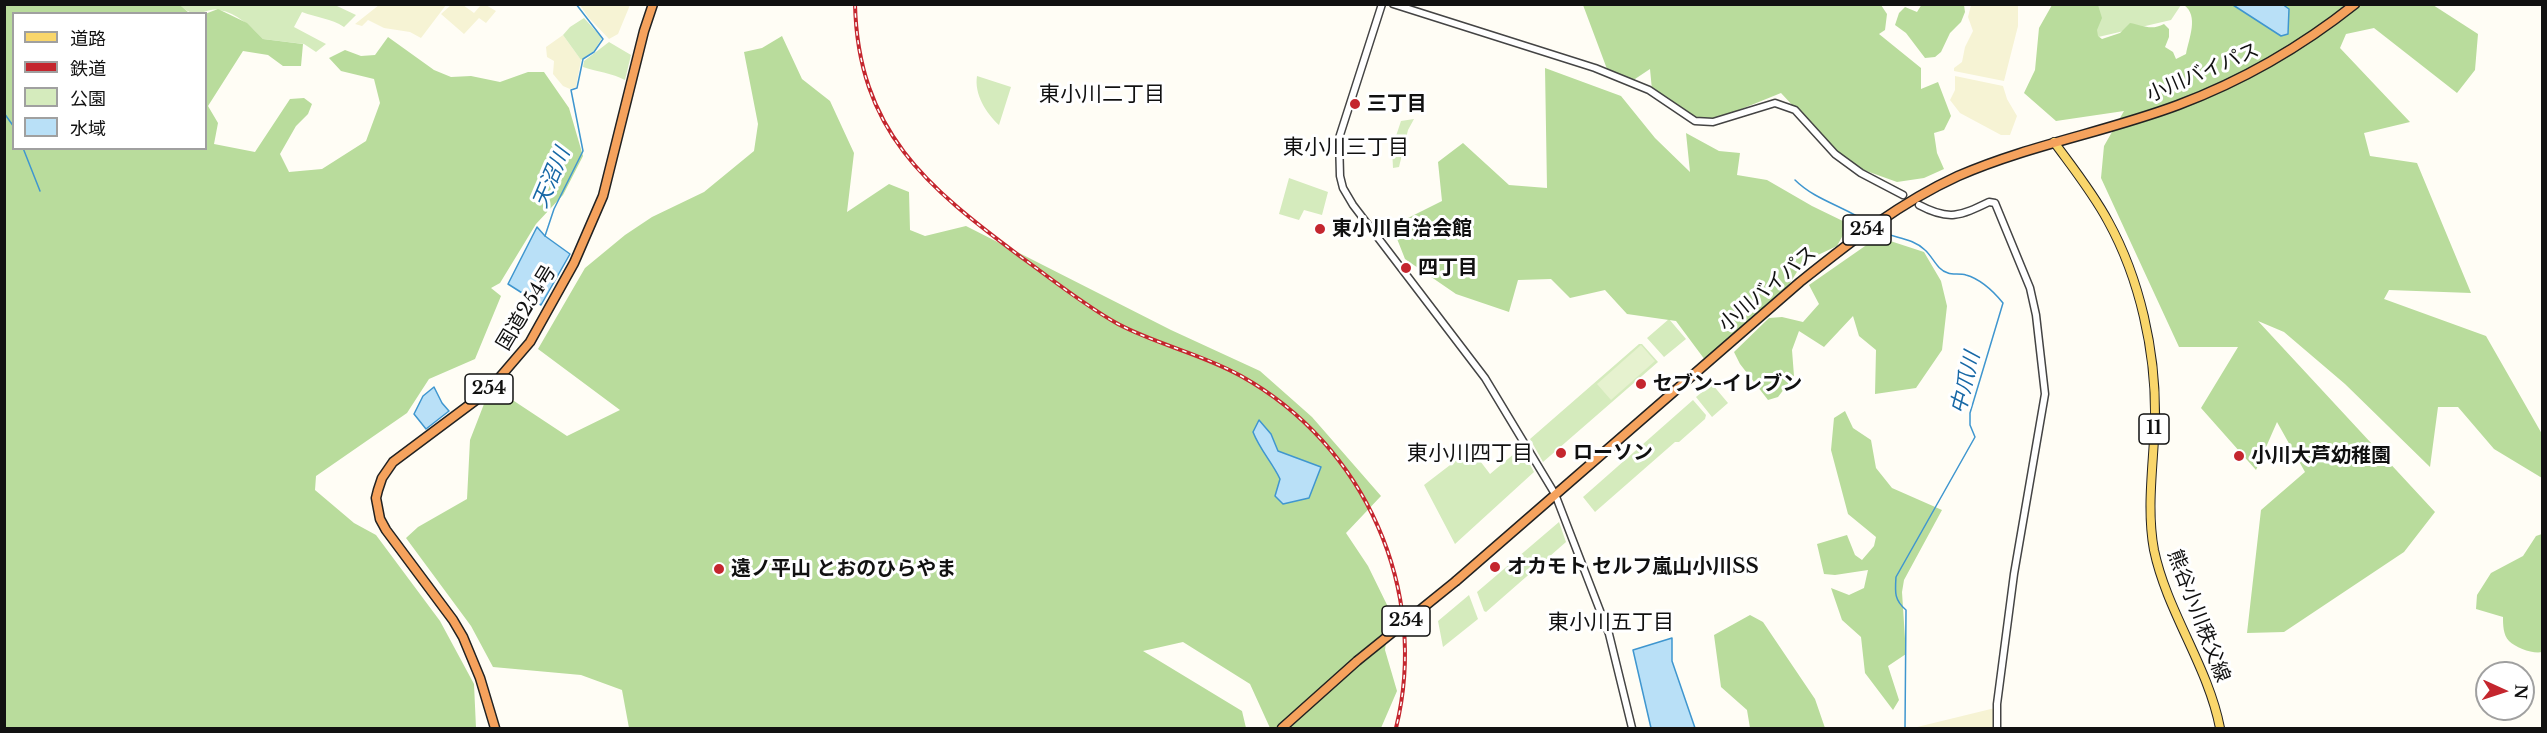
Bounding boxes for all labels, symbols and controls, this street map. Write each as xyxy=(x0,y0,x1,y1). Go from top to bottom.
legend xyxy=(12,12,207,150)
text: 道路 xyxy=(70,28,106,50)
street label: 小川バイパス xyxy=(2143,39,2263,107)
text: 鉄道 xyxy=(70,58,106,80)
district label: 東小川二丁目 xyxy=(1039,82,1165,108)
text: 公園 xyxy=(70,88,106,110)
place label: 三丁目 xyxy=(1367,92,1427,116)
marker: 三丁目 xyxy=(1348,97,1362,111)
text: 水域 xyxy=(70,118,106,140)
district label: 東小川三丁目 xyxy=(1283,135,1409,161)
water label: 天沼川 xyxy=(528,144,576,212)
road number: 254 xyxy=(1843,215,1891,245)
place label: 東小川自治会館 xyxy=(1332,217,1472,241)
marker: 東小川自治会館 xyxy=(1313,222,1327,236)
street label: 小川バイパス xyxy=(1714,241,1822,337)
place label: 四丁目 xyxy=(1418,256,1478,280)
street label: 国道254号 xyxy=(492,261,562,355)
marker: 四丁目 xyxy=(1399,261,1413,275)
water label: 中爪川 xyxy=(1946,349,1986,417)
place label: セブン-イレブン xyxy=(1653,372,1802,396)
road number: 254 xyxy=(465,374,513,404)
marker: セブン-イレブン xyxy=(1634,377,1648,391)
road number: 11 xyxy=(2139,414,2169,444)
district label: 東小川四丁目 xyxy=(1407,441,1533,467)
place label: ローソン xyxy=(1573,441,1653,465)
place label: 小川大芦幼稚園 xyxy=(2251,444,2391,468)
marker: ローソン xyxy=(1554,446,1568,460)
marker: 小川大芦幼稚園 xyxy=(2232,449,2246,463)
street label: 熊谷小川秩父線 xyxy=(2162,546,2234,686)
place label: オカモト セルフ嵐山小川SS xyxy=(1507,555,1759,579)
place label: 遠ノ平山 とおのひらやま xyxy=(731,557,956,581)
marker: オカモト セルフ嵐山小川SS xyxy=(1488,560,1502,574)
marker: 遠ノ平山 とおのひらやま xyxy=(712,562,726,576)
road number: 254 xyxy=(1382,606,1430,636)
district label: 東小川五丁目 xyxy=(1548,610,1674,636)
north arrow xyxy=(2475,661,2535,721)
text: N xyxy=(2511,684,2531,700)

